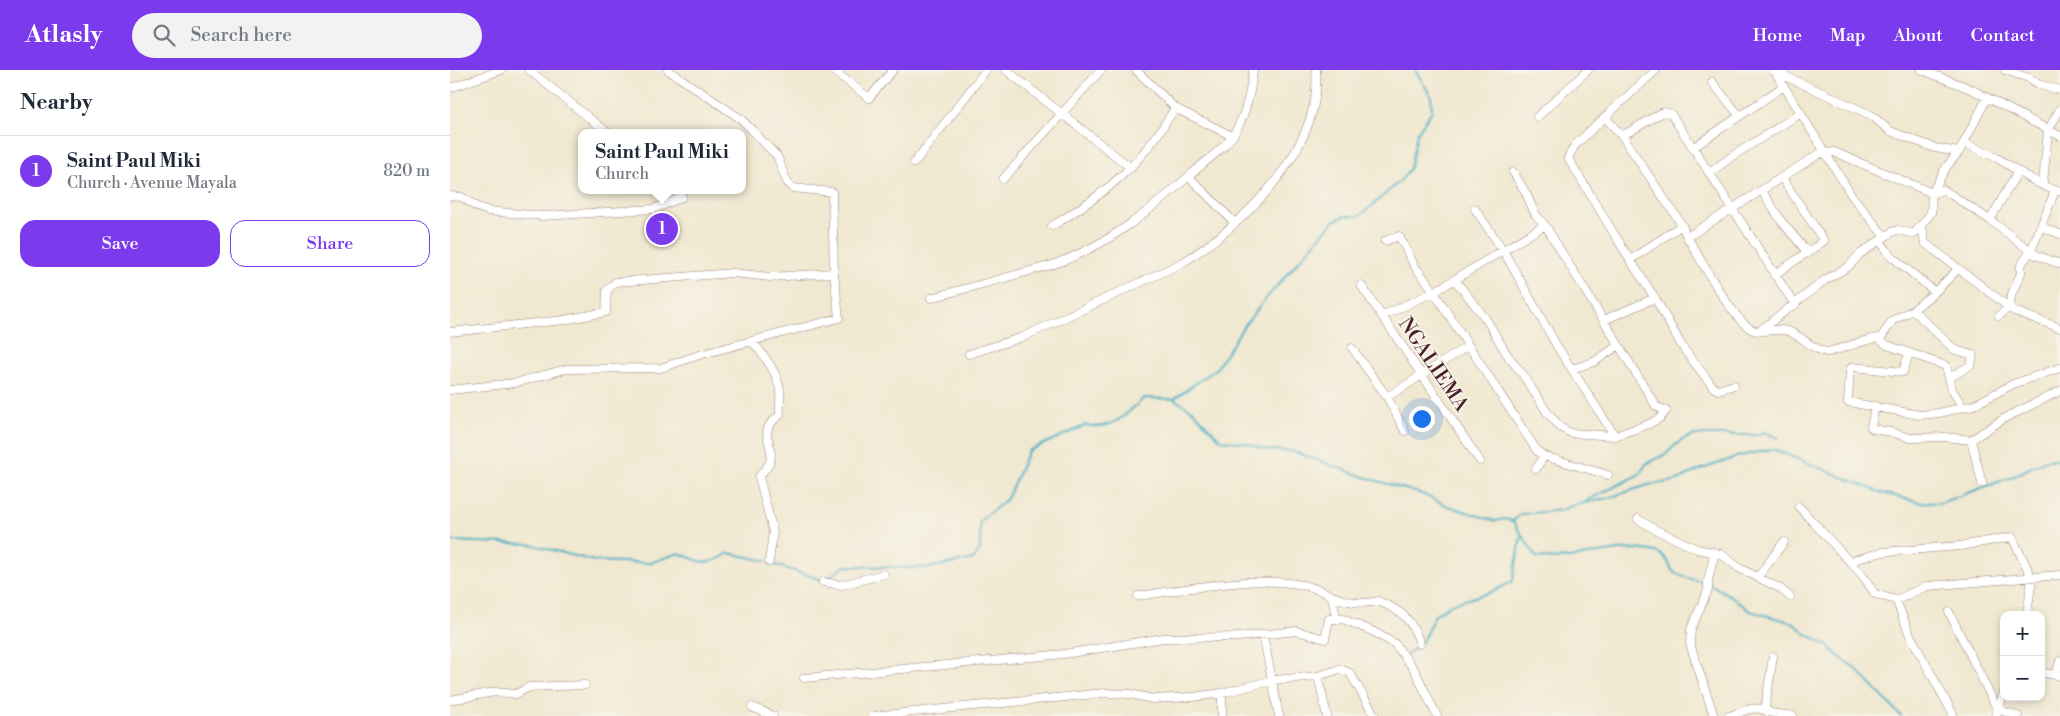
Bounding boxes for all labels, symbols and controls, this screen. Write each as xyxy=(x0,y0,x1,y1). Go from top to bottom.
search box xyxy=(132,13,482,58)
text: Atlasly xyxy=(25,20,102,50)
icon: search xyxy=(150,21,178,49)
text: Search here xyxy=(190,23,292,47)
text: Home xyxy=(1753,24,1802,47)
text: Map xyxy=(1830,24,1866,47)
text: About xyxy=(1894,24,1943,47)
text: Contact xyxy=(1971,24,2035,47)
text: Nearby xyxy=(20,90,93,116)
popup xyxy=(578,129,746,194)
text: Saint Paul Miki xyxy=(595,140,729,164)
text: Saint Paul Miki xyxy=(67,149,201,173)
text: 1 xyxy=(32,161,40,181)
text: 820 m xyxy=(383,161,430,181)
text: Church xyxy=(595,164,649,184)
text: Church · Avenue Mayala xyxy=(67,173,237,193)
pin: 1 xyxy=(646,210,678,248)
button: Save xyxy=(20,220,220,267)
button: Share xyxy=(230,220,430,267)
street label: NGALIEMA xyxy=(1392,313,1474,418)
your location xyxy=(1409,406,1435,432)
map controls xyxy=(2000,611,2045,701)
button: + xyxy=(2000,611,2045,656)
button: − xyxy=(2000,656,2045,701)

